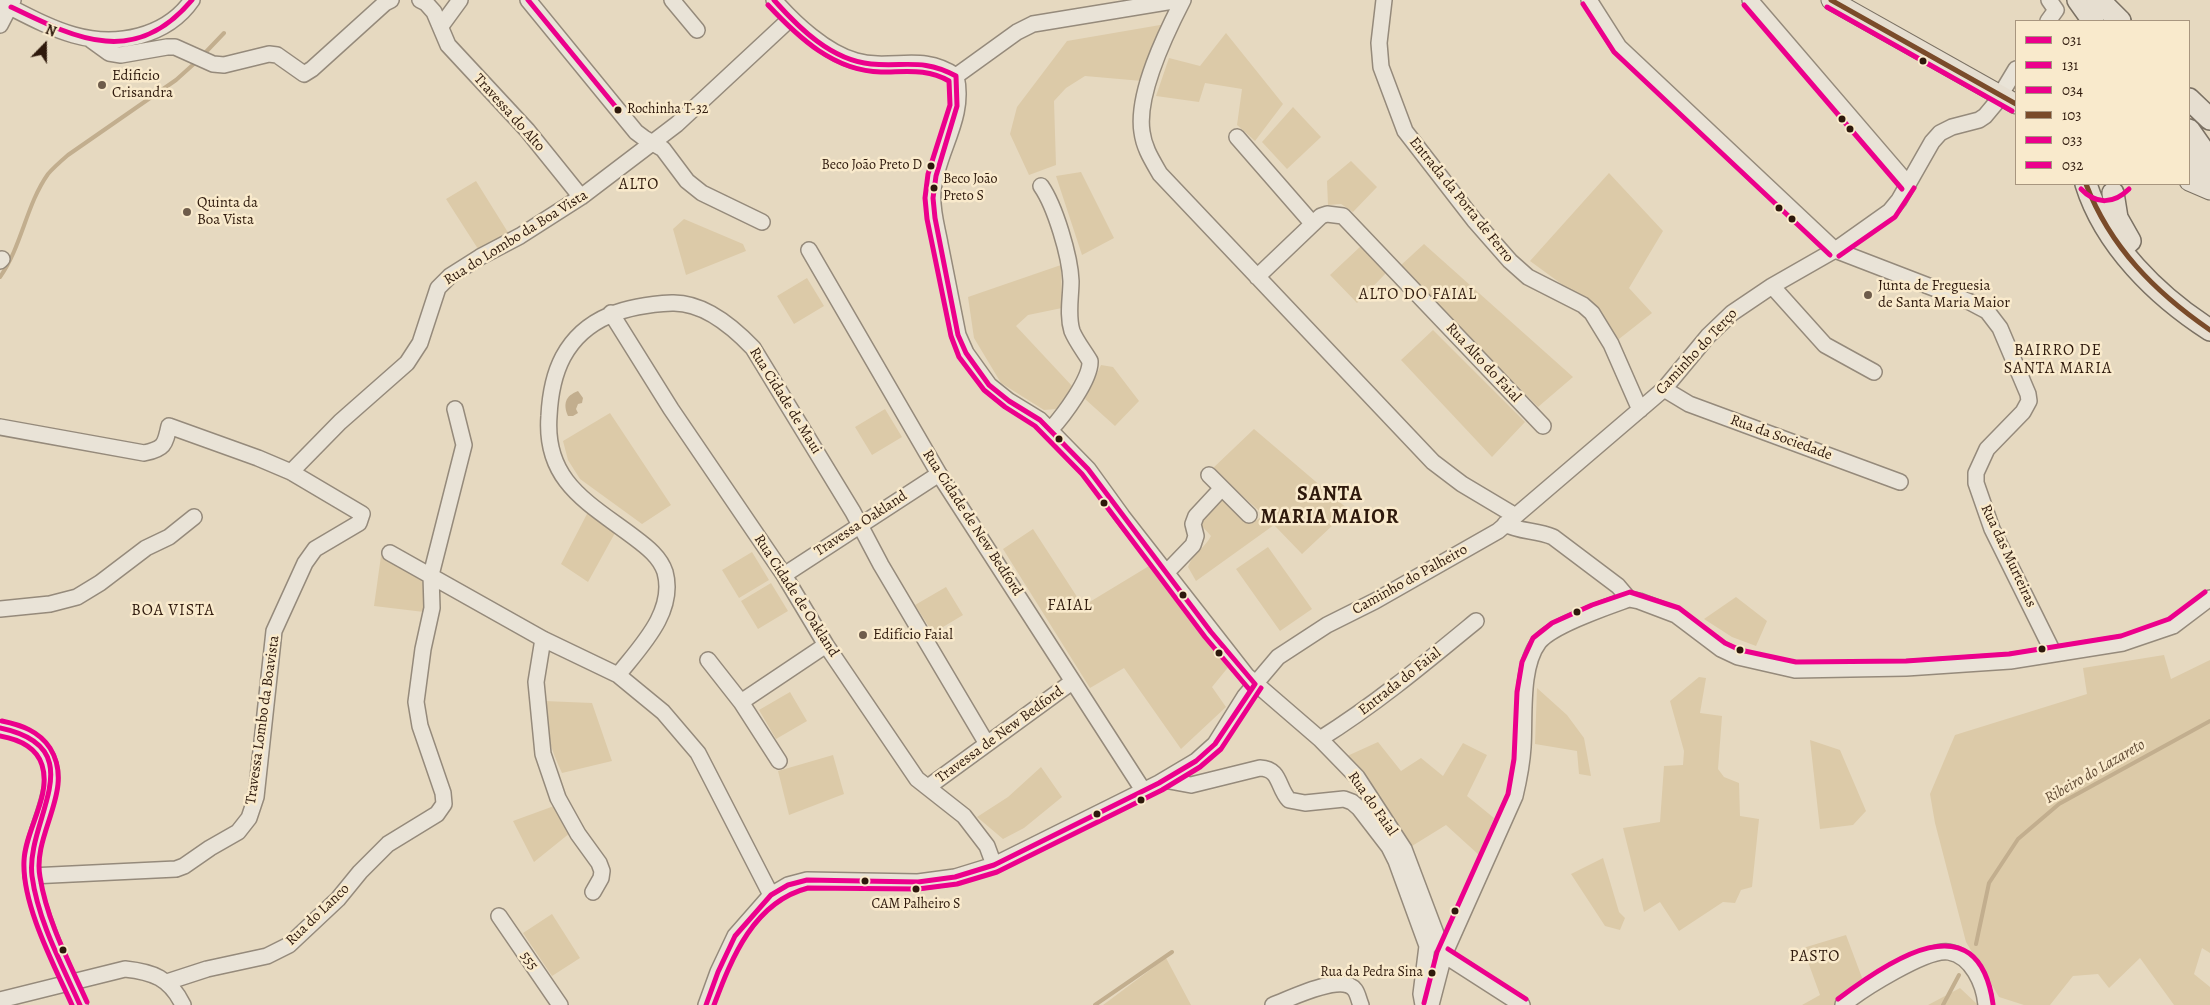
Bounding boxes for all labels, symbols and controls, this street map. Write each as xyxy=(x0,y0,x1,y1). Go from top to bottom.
north arrow xyxy=(20,20,70,70)
text: N xyxy=(43,20,59,41)
legend xyxy=(2015,20,2190,185)
text: 031 xyxy=(2062,30,2081,50)
text: 131 xyxy=(2062,55,2079,75)
unlabelled marker xyxy=(1918,56,1928,66)
place label: Edificio Crisandra xyxy=(112,67,173,102)
street label: Travessa do Alto xyxy=(469,70,549,156)
marker: Edificio Crisandra xyxy=(96,79,108,91)
text: 034 xyxy=(2062,80,2083,100)
place label: Rochinha T-32 xyxy=(627,102,708,118)
marker: Rochinha T-32 xyxy=(613,105,623,115)
text: 103 xyxy=(2062,105,2081,125)
unlabelled marker xyxy=(1837,114,1847,124)
unlabelled marker xyxy=(1845,124,1855,134)
text: 033 xyxy=(2062,130,2082,150)
street label: Entrada da Porta de Ferro xyxy=(1405,134,1517,266)
text: 032 xyxy=(2062,155,2083,175)
place label: Beco João Preto D xyxy=(822,158,922,174)
marker: Beco João Preto D xyxy=(926,161,936,171)
place label: Beco João Preto S xyxy=(943,172,997,204)
district label: ALTO xyxy=(618,175,660,195)
marker: Beco João Preto S xyxy=(929,183,939,193)
street label: Rua do Lombo da Boa Vista xyxy=(441,186,591,290)
place label: Quinta da Boa Vista xyxy=(197,194,258,229)
unlabelled marker xyxy=(1774,203,1784,213)
marker: Quinta da Boa Vista xyxy=(181,206,193,218)
unlabelled marker xyxy=(1787,214,1797,224)
place label: Junta de Freguesia de Santa Maria Maior xyxy=(1878,277,2010,312)
district label: ALTO DO FAIAL xyxy=(1357,285,1479,305)
marker: Junta de Freguesia de Santa Maria Maior xyxy=(1862,289,1874,301)
street label: Caminho do Terço xyxy=(1652,305,1742,399)
street label: Rua Alto do Faial xyxy=(1442,320,1524,406)
district label: BAIRRO DE SANTA MARIA xyxy=(2002,341,2114,379)
street label: Rua Cidade de Maui xyxy=(745,344,825,458)
street label: Rua da Sociedade xyxy=(1728,411,1834,465)
unlabelled marker xyxy=(1054,434,1064,444)
street label: Rua Cidade de New Bedford xyxy=(918,446,1026,600)
district label: SANTA MARIA MAIOR xyxy=(1259,483,1401,530)
street label: Travessa Oakland xyxy=(811,487,911,561)
unlabelled marker xyxy=(1099,498,1109,508)
street label: Rua das Murteiras xyxy=(1976,502,2040,610)
street label: Rua Cidade de Oakland xyxy=(750,531,842,661)
street label: Caminho do Palheiro xyxy=(1349,541,1471,619)
unlabelled marker xyxy=(1178,590,1188,600)
district label: FAIAL xyxy=(1047,596,1093,616)
district label: BOA VISTA xyxy=(130,601,216,621)
unlabelled marker xyxy=(1572,607,1582,617)
place label: Edifício Faial xyxy=(873,626,953,644)
marker: Edifício Faial xyxy=(857,629,869,641)
street label: Travessa Lombo da Boavista xyxy=(242,634,284,806)
street label: Entrada do Faial xyxy=(1355,644,1445,720)
unlabelled marker xyxy=(2037,644,2047,654)
unlabelled marker xyxy=(1735,645,1745,655)
unlabelled marker xyxy=(1214,648,1224,658)
street label: Travessa de New Bedford xyxy=(933,683,1067,787)
water label: Ribeiro do Lazareto xyxy=(2041,736,2149,808)
street label: Rua do Faial xyxy=(1343,768,1401,840)
unlabelled marker xyxy=(1136,795,1146,805)
unlabelled marker xyxy=(1092,809,1102,819)
unlabelled marker xyxy=(860,876,870,886)
street label: Rua do Lanco xyxy=(282,880,354,950)
marker: CAM Palheiro S xyxy=(911,884,921,894)
place label: CAM Palheiro S xyxy=(871,897,961,913)
unlabelled marker xyxy=(1450,906,1460,916)
unlabelled marker xyxy=(58,945,68,955)
district label: PASTO xyxy=(1789,947,1841,967)
street label: 555 xyxy=(516,948,542,974)
place label: Rua da Pedra Sina xyxy=(1320,965,1423,981)
marker: Rua da Pedra Sina xyxy=(1427,968,1437,978)

